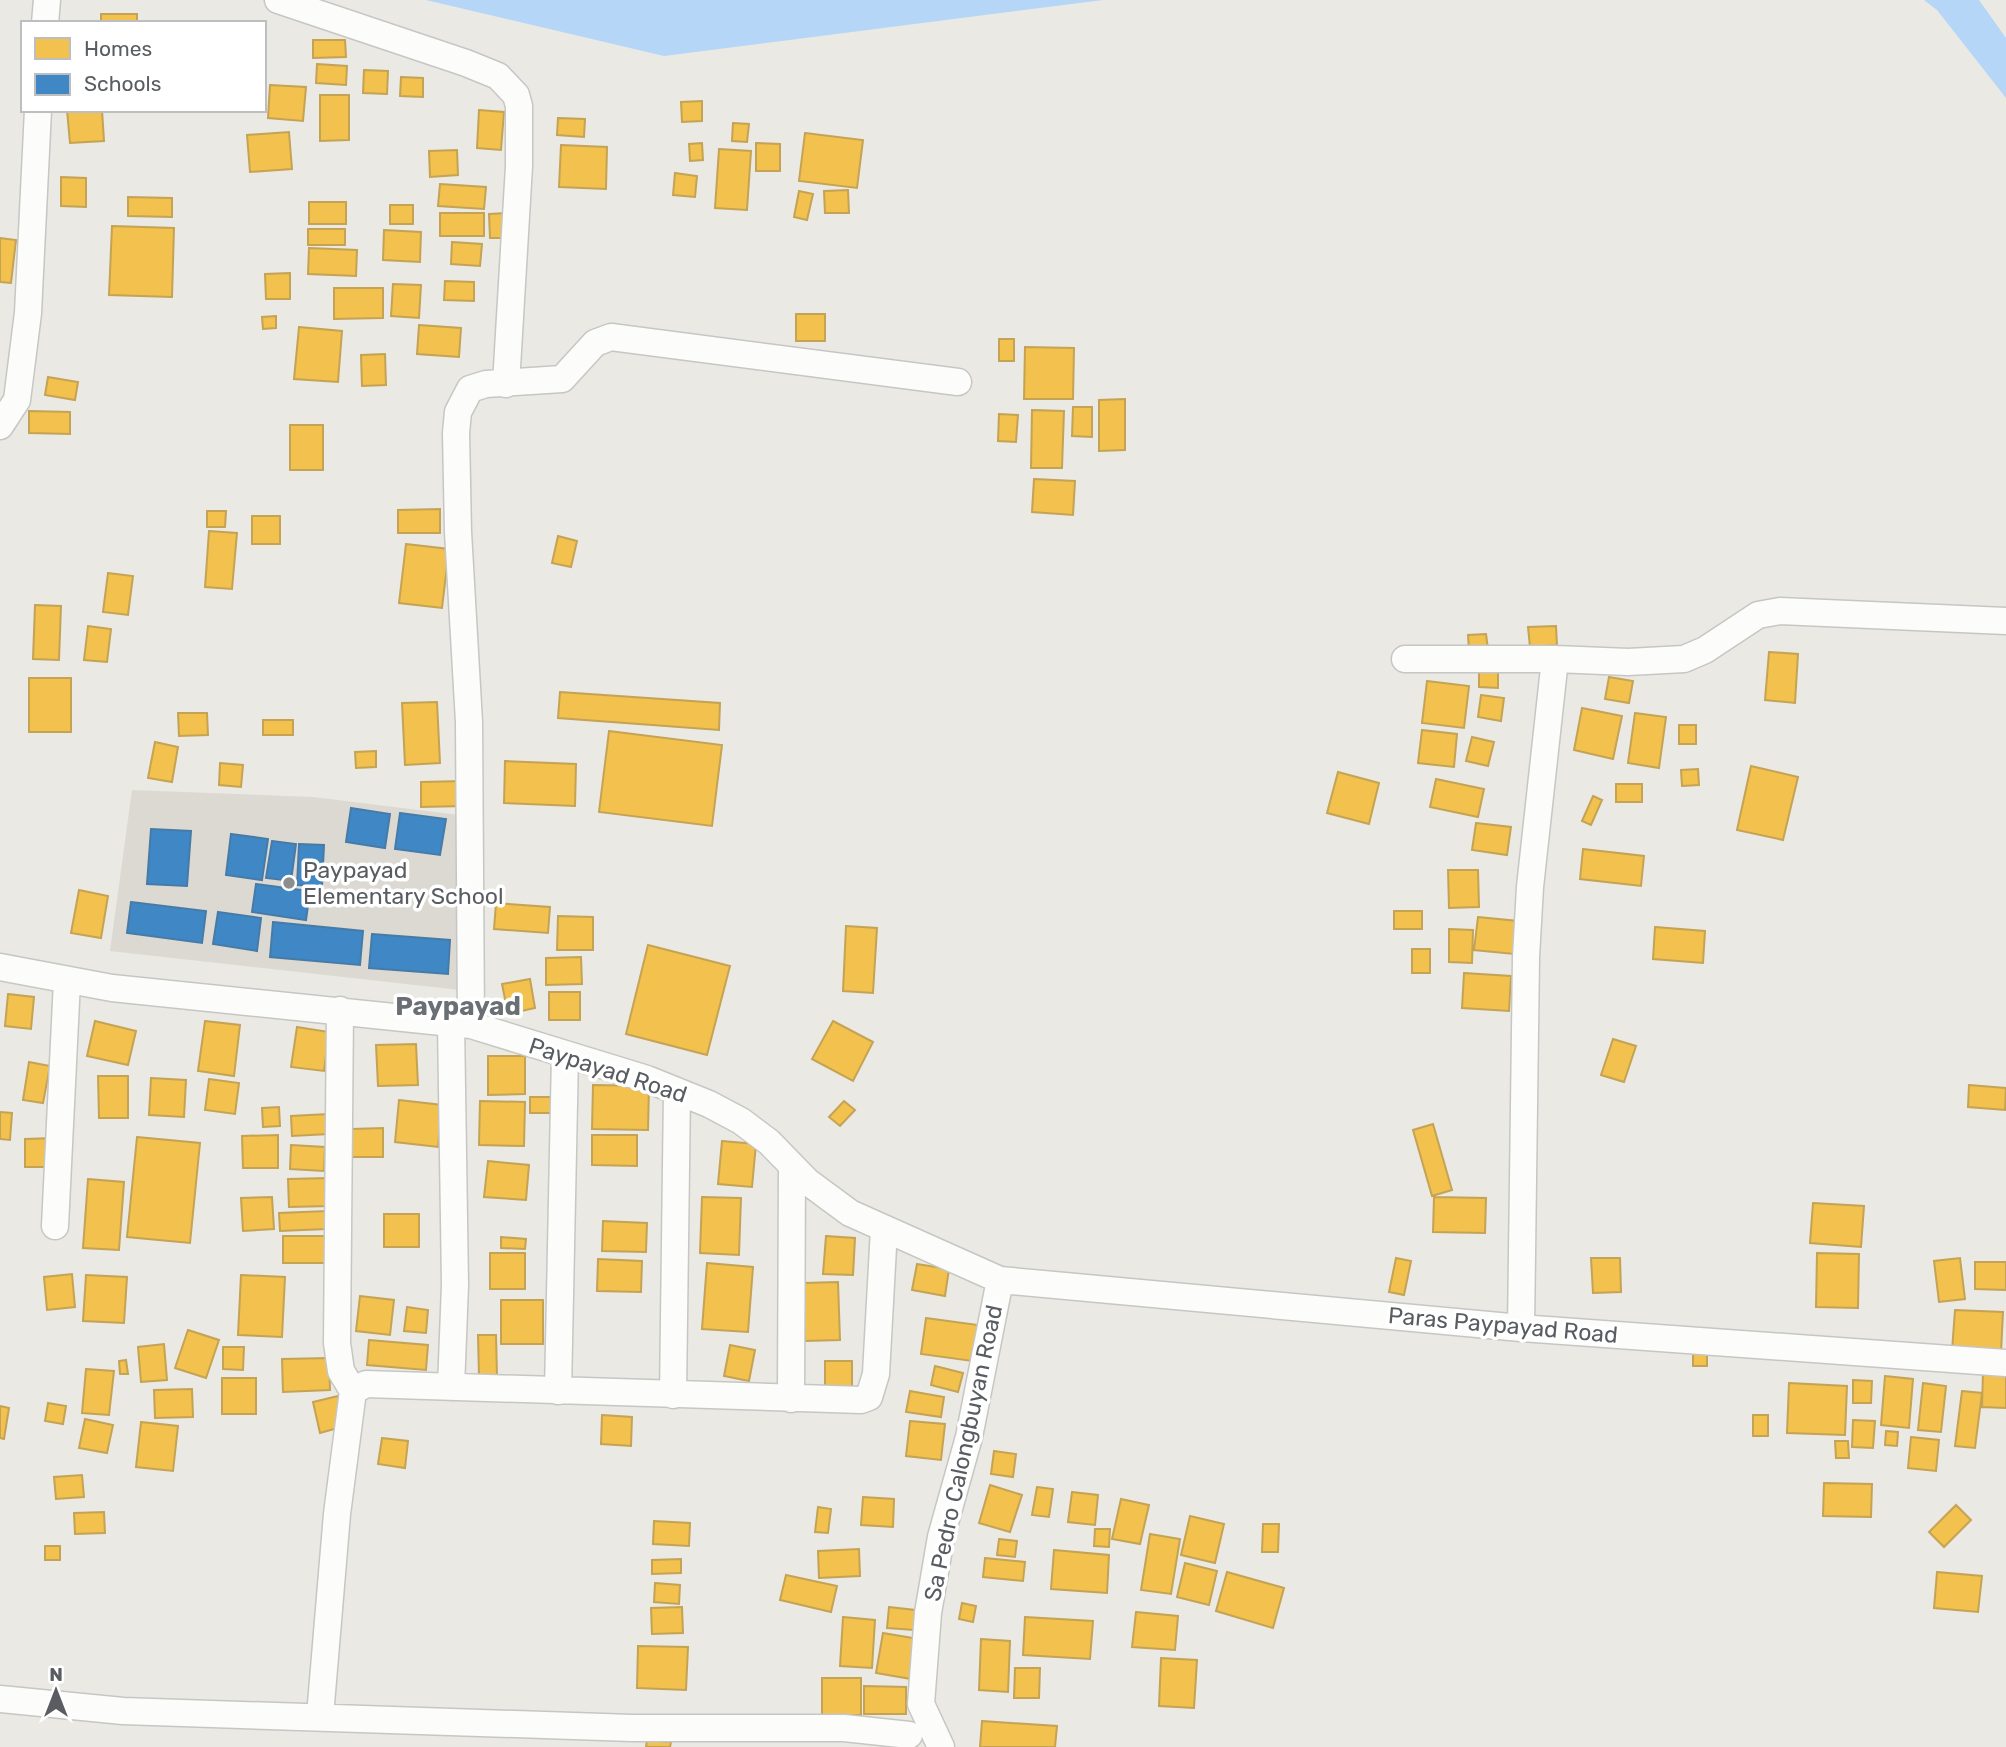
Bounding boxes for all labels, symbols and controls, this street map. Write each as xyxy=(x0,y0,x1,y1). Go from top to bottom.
legend xyxy=(21,21,266,112)
text: Homes xyxy=(84,36,152,61)
text: Schools xyxy=(84,71,161,96)
place label: Paypayad Elementary School xyxy=(303,856,504,910)
marker: Paypayad Elementary School xyxy=(281,875,297,891)
district label: Paypayad xyxy=(395,991,521,1022)
street label: Paypayad Road xyxy=(525,1031,691,1109)
street label: Paras Paypayad Road xyxy=(1387,1301,1619,1349)
street label: Sa Pedro Calongbuyan Road xyxy=(918,1302,1008,1604)
north arrow xyxy=(21,1656,91,1726)
text: N xyxy=(49,1663,63,1686)

